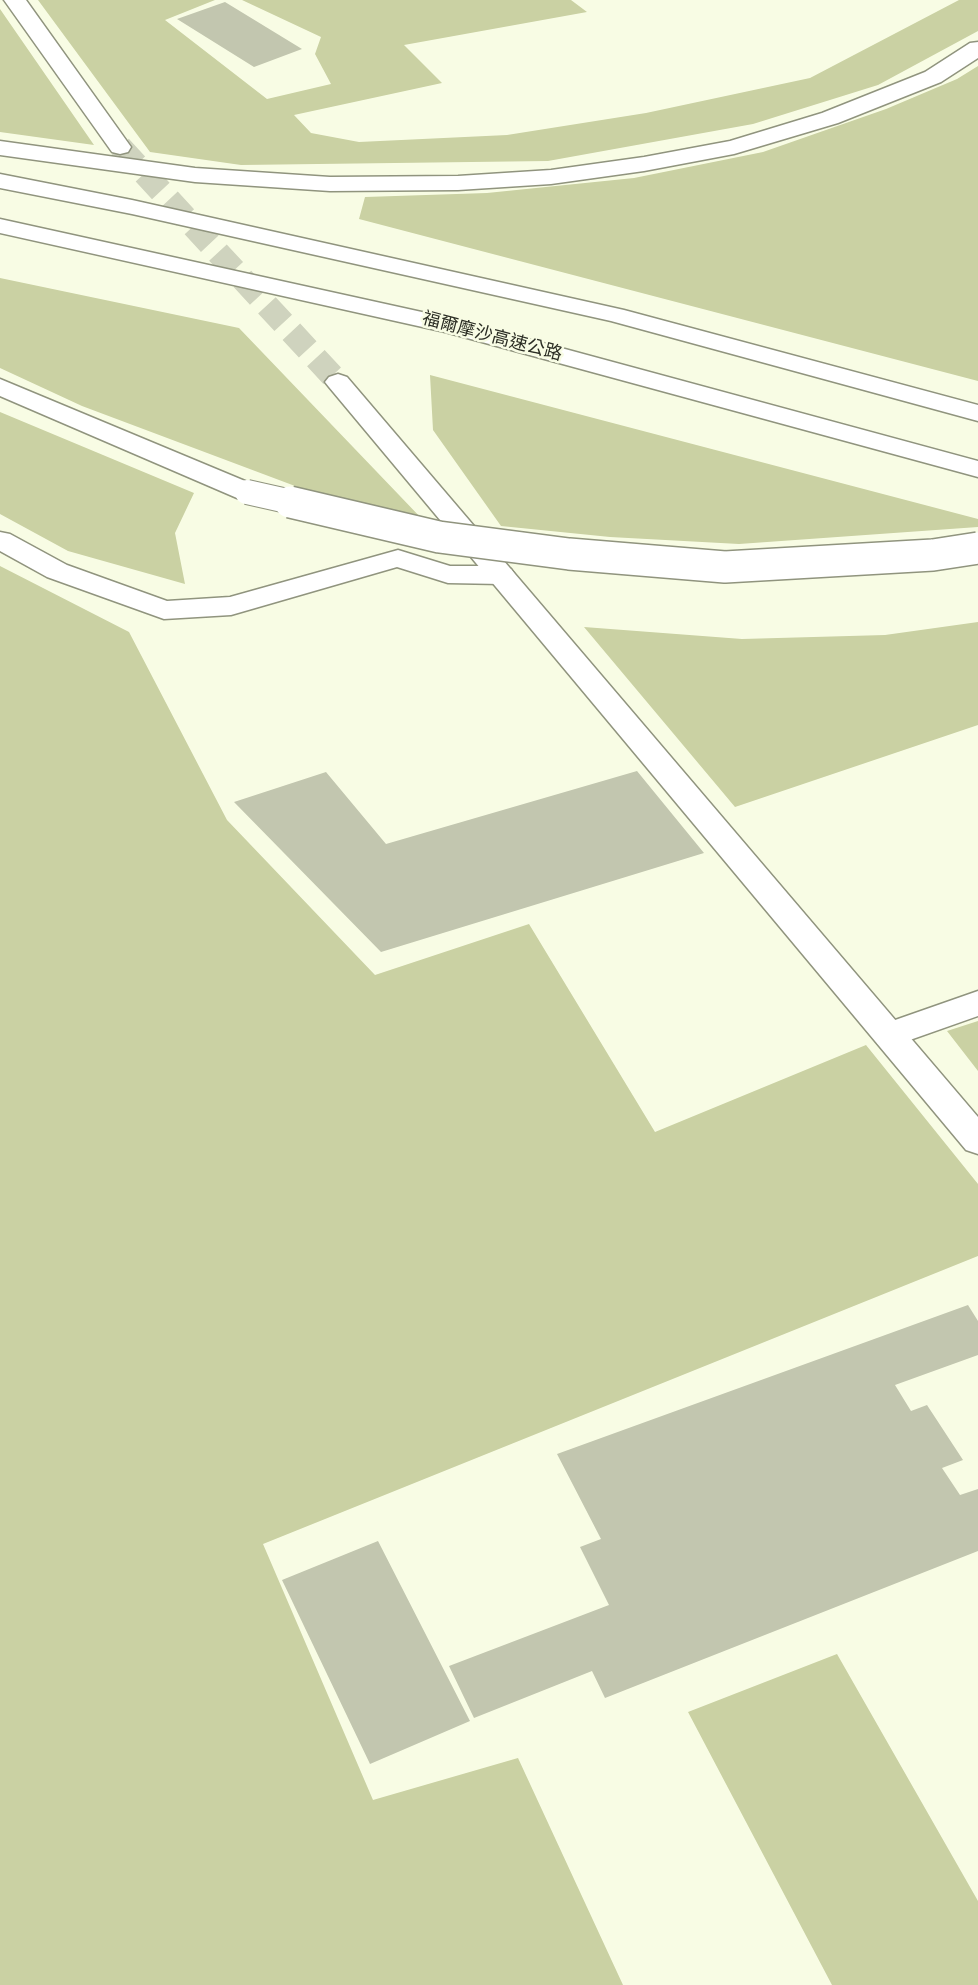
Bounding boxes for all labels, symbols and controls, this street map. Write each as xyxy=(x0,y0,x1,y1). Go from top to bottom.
street label: 福爾摩沙高速公路 xyxy=(420,308,564,366)

